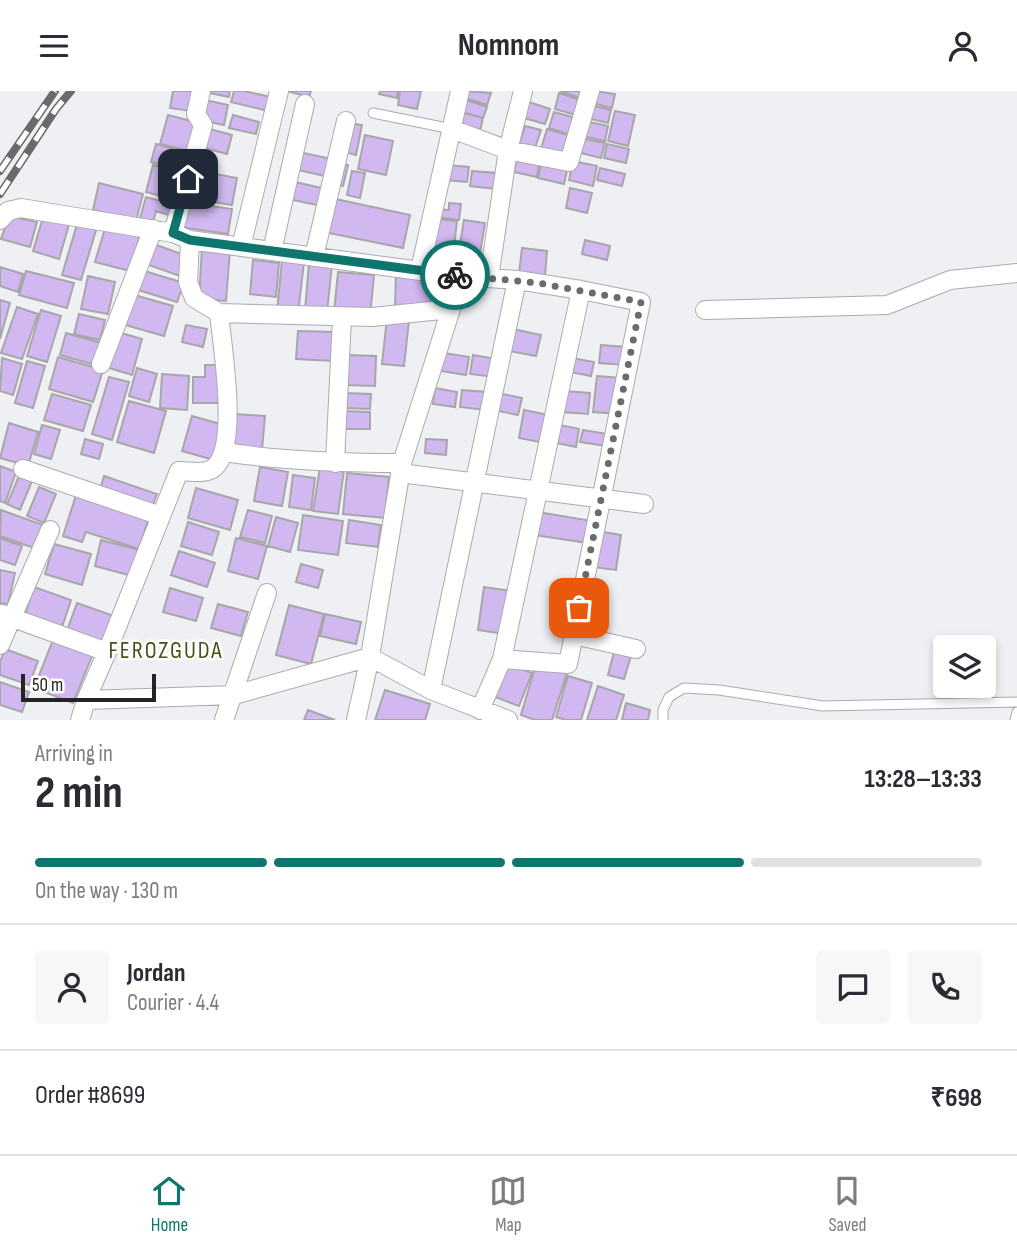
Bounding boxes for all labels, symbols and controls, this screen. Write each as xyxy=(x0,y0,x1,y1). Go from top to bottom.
text: Nomnom xyxy=(458,26,559,65)
icon: menu xyxy=(35,27,73,65)
icon: person xyxy=(944,27,982,65)
pin xyxy=(158,149,218,209)
icon: home xyxy=(169,160,207,198)
courier xyxy=(420,240,490,310)
icon: bike xyxy=(436,256,474,294)
pin xyxy=(549,578,609,638)
icon: bag xyxy=(560,589,598,627)
map controls xyxy=(933,635,996,698)
button: layers xyxy=(933,635,996,698)
district label: FEROZGUDA xyxy=(108,636,224,665)
scale bar xyxy=(21,671,156,703)
text: 50 m xyxy=(32,674,63,697)
text: Arriving in xyxy=(35,740,113,768)
text: 13:28–13:33 xyxy=(865,764,982,795)
text: 2 min xyxy=(35,766,123,821)
text: On the way · 130 m xyxy=(35,877,178,905)
button: person xyxy=(35,950,109,1024)
button: chat xyxy=(816,950,890,1024)
button: phone xyxy=(908,950,982,1024)
text: Jordan xyxy=(127,958,185,989)
text: Courier · 4.4 xyxy=(127,989,219,1017)
text: Order #8699 xyxy=(35,1080,145,1111)
text: ₹698 xyxy=(930,1083,982,1114)
tab: Home xyxy=(150,1172,188,1237)
tab: Map xyxy=(489,1172,527,1237)
tab: Saved xyxy=(828,1172,867,1237)

